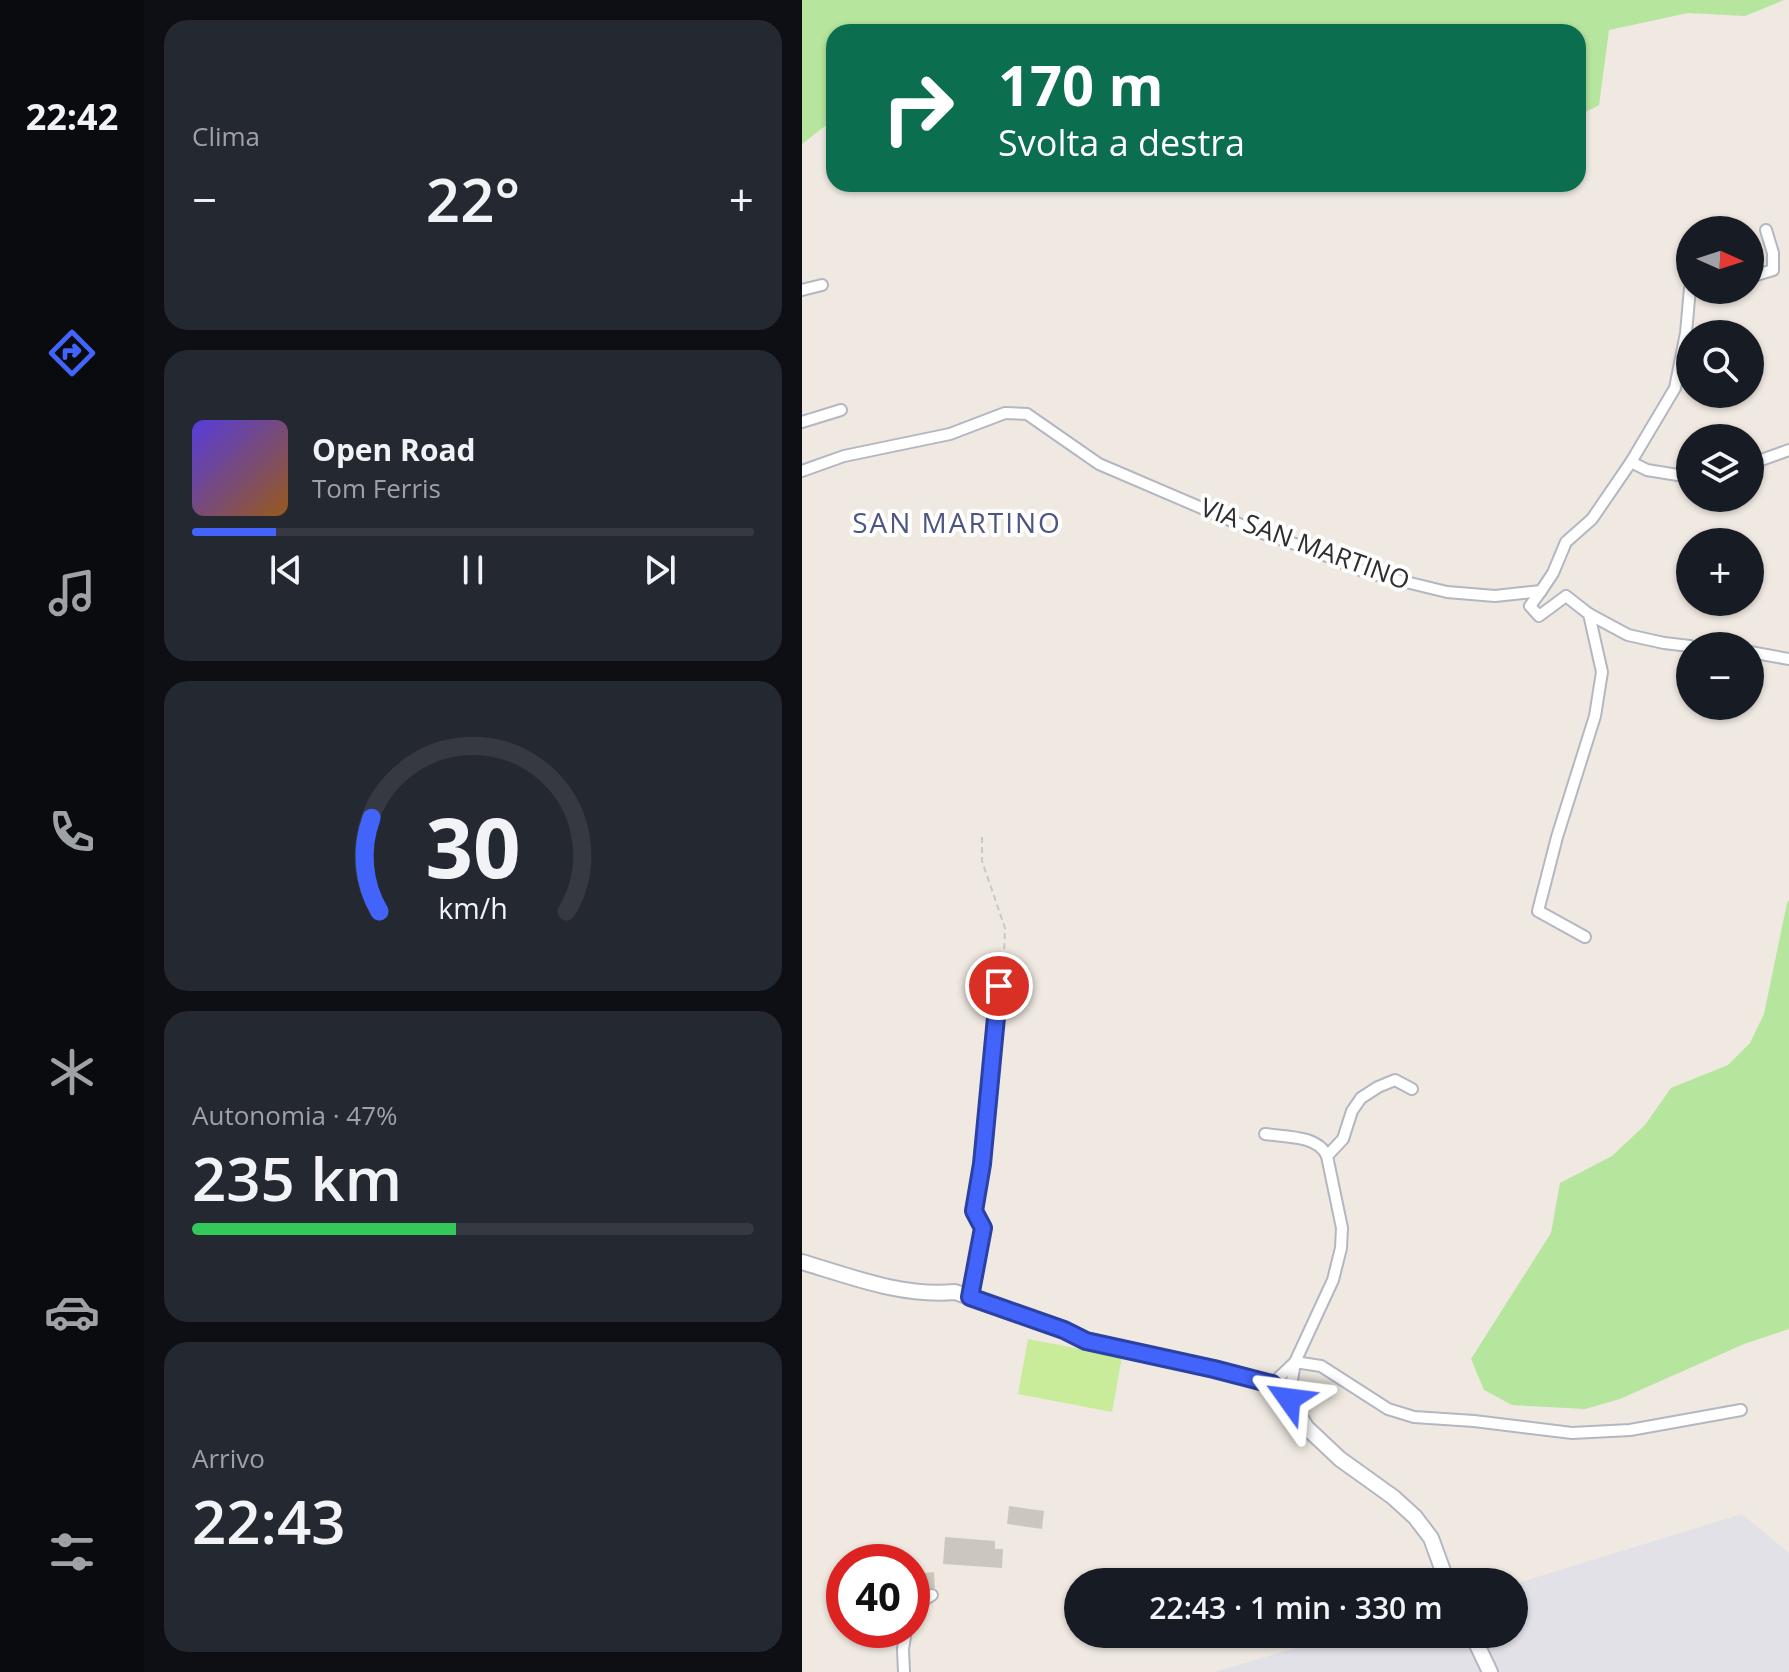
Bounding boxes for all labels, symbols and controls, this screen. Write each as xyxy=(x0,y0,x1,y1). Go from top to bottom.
text: 170 m xyxy=(998,46,1164,122)
icon: right xyxy=(866,56,970,160)
text: 22:42 xyxy=(26,92,118,141)
text: Clima xyxy=(192,118,260,154)
text: Svolta a destra xyxy=(998,118,1245,167)
text: 22° xyxy=(426,158,520,240)
text: − xyxy=(192,169,217,229)
text: + xyxy=(729,169,754,229)
north arrow xyxy=(1676,216,1764,304)
map controls xyxy=(1676,216,1764,720)
button: search xyxy=(1676,320,1764,408)
icon: directions xyxy=(44,325,100,381)
button: layers xyxy=(1676,424,1764,512)
text: Open Road xyxy=(312,429,476,470)
text: Tom Ferris xyxy=(312,470,441,506)
street label: VIA SAN MARTINO xyxy=(1196,488,1415,598)
district label: SAN MARTINO xyxy=(852,503,1062,541)
button: + xyxy=(1676,528,1764,616)
icon: previous xyxy=(264,548,308,592)
icon: pause xyxy=(451,548,495,592)
icon: next xyxy=(638,548,682,592)
icon: music xyxy=(44,565,100,621)
button: − xyxy=(1676,632,1764,720)
text: 30 xyxy=(425,789,521,902)
icon: phone xyxy=(44,804,100,860)
text: km/h xyxy=(438,888,508,927)
pin xyxy=(965,952,1033,1020)
icon: arrive xyxy=(977,964,1021,1008)
icon: climate xyxy=(44,1044,100,1100)
text: Autonomia · 47% xyxy=(192,1097,398,1133)
text: 235 km xyxy=(192,1137,402,1219)
icon: car xyxy=(44,1284,100,1340)
position arrow xyxy=(1247,1357,1331,1441)
text: Arrivo xyxy=(192,1440,265,1476)
text: 22:43 xyxy=(192,1480,346,1562)
icon: filters xyxy=(44,1524,100,1580)
speed limit sign: 40 xyxy=(826,1544,930,1648)
text: 22:43 · 1 min · 330 m xyxy=(1149,1587,1443,1628)

